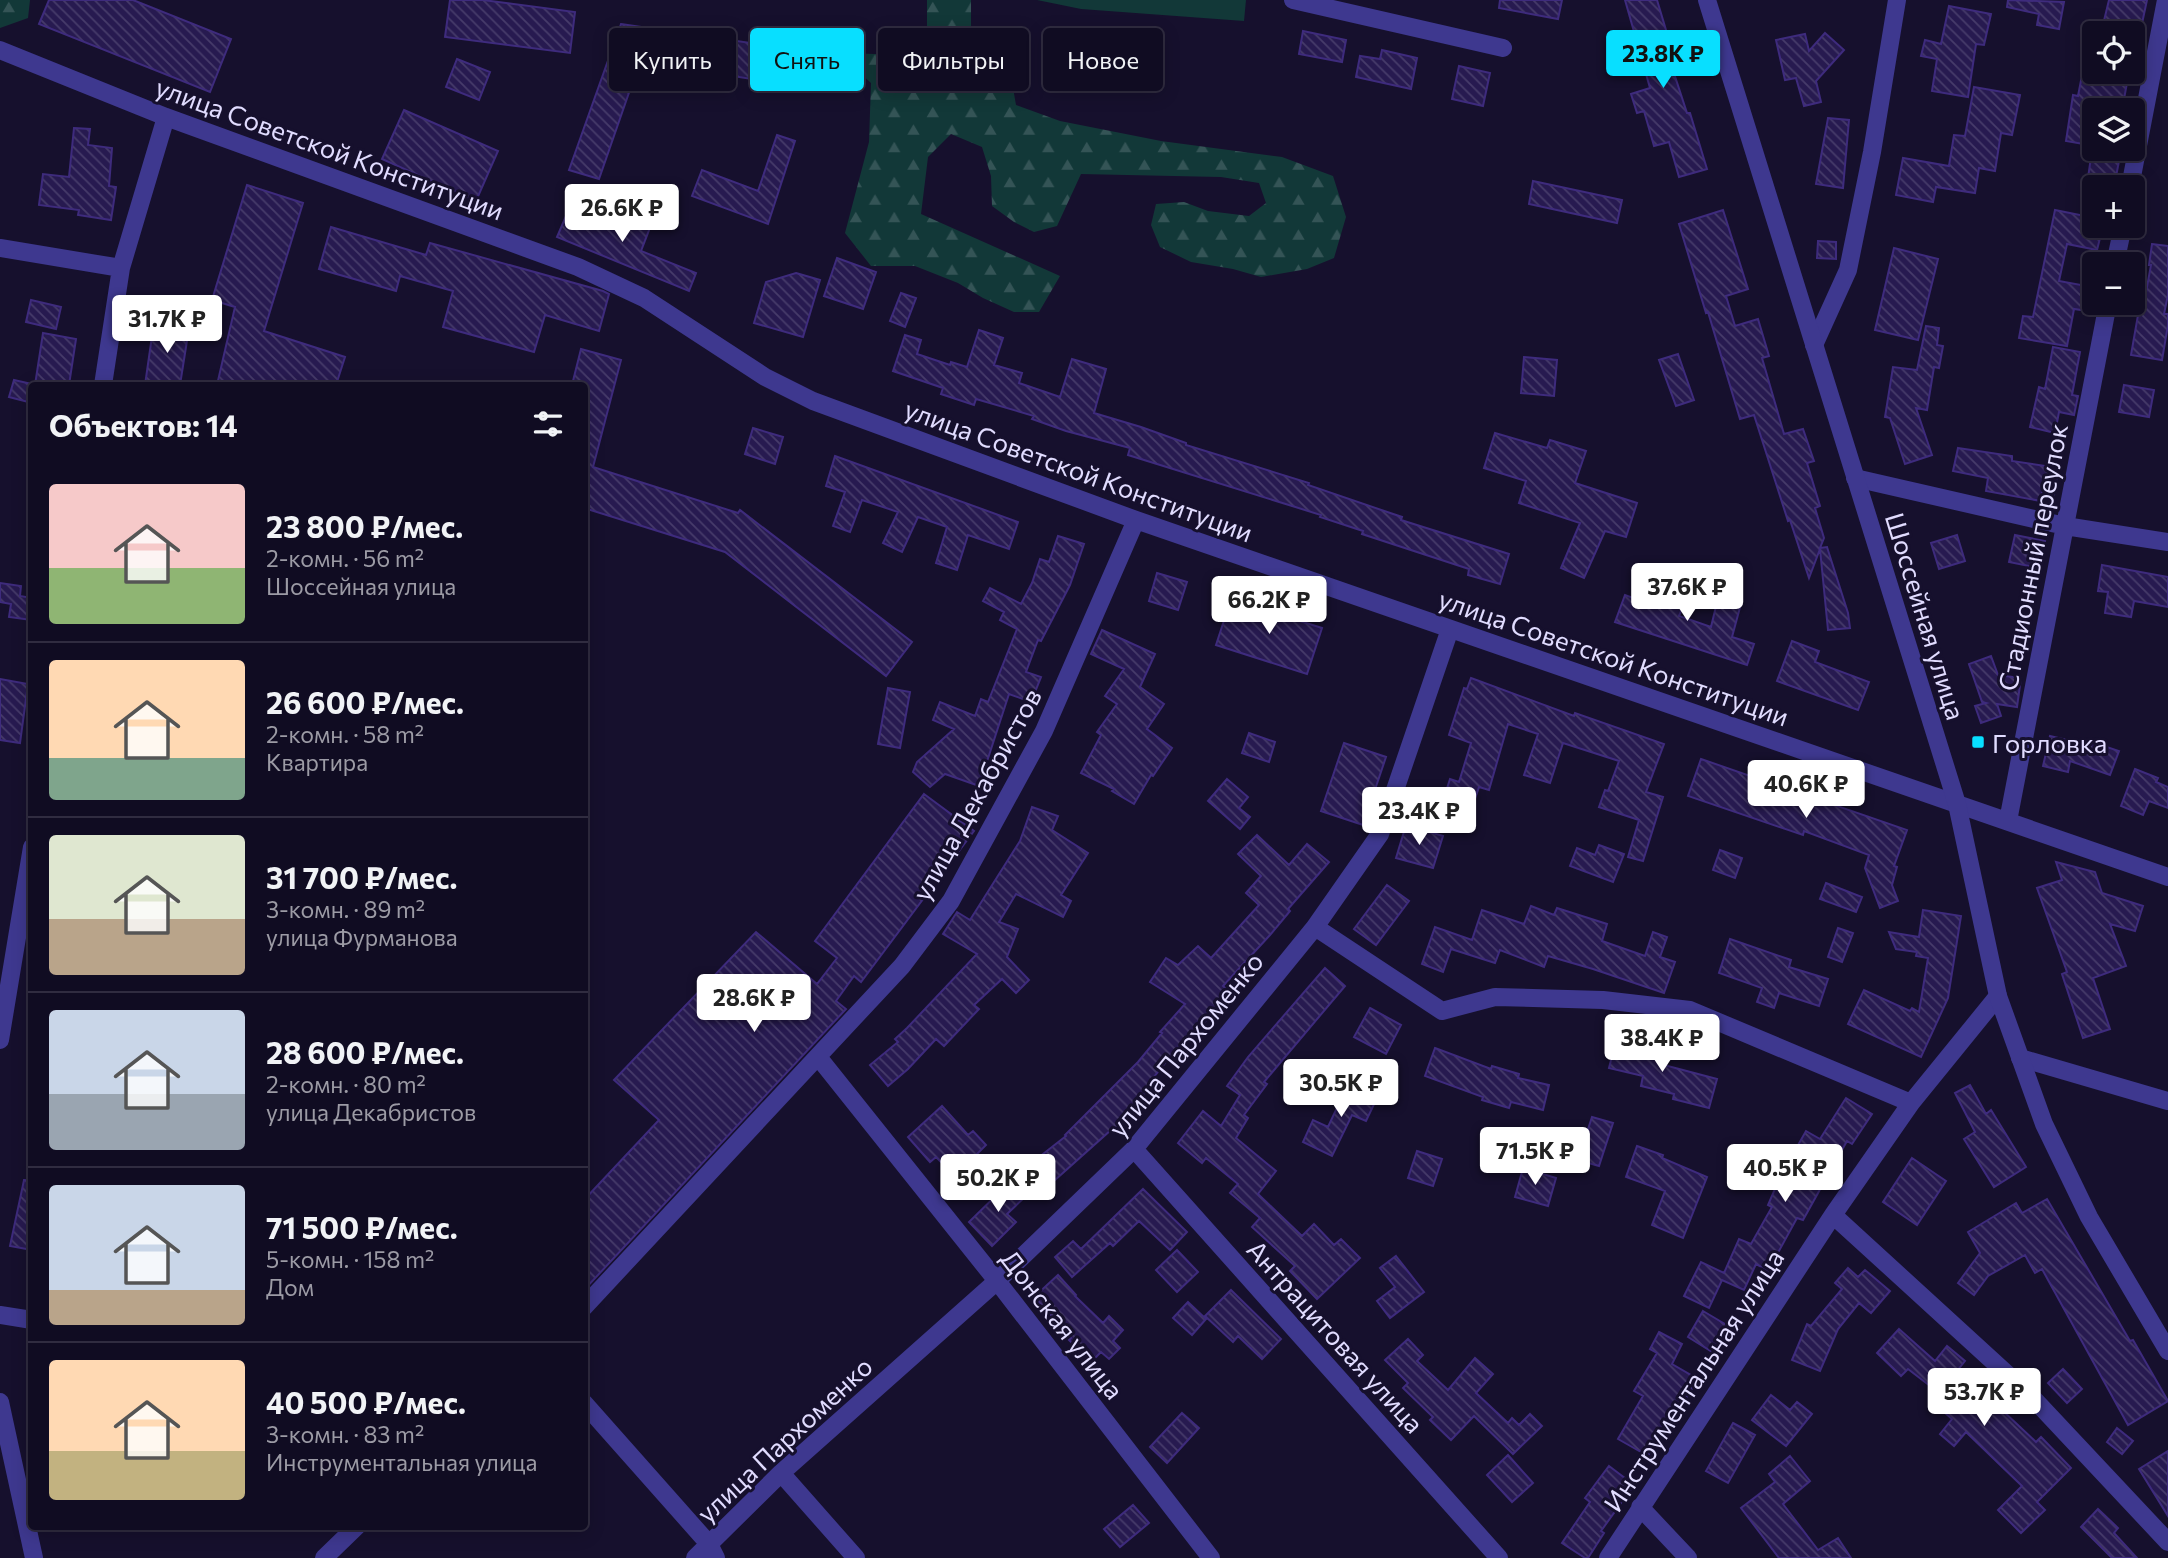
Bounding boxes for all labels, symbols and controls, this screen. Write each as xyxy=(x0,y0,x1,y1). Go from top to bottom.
map controls xyxy=(2082,21,2145,315)
button: locate xyxy=(2082,21,2145,84)
chip: Купить xyxy=(609,28,736,91)
chip: Снять xyxy=(750,28,864,91)
chip: Фильтры xyxy=(878,28,1029,91)
chip: Новое xyxy=(1043,28,1163,91)
pin: 23.8K ₽ xyxy=(1598,31,1728,90)
text: 23.8K ₽ xyxy=(1622,39,1704,67)
street label: улица Советской Конституции xyxy=(152,70,508,226)
button: layers xyxy=(2082,98,2145,161)
button: + xyxy=(2082,175,2145,238)
pin: 26.6K ₽ xyxy=(557,184,687,244)
text: 26.6K ₽ xyxy=(581,193,663,221)
button: − xyxy=(2082,252,2145,315)
pin: 31.7K ₽ xyxy=(102,296,232,355)
text: 31.7K ₽ xyxy=(128,304,206,332)
street label: улица Советской Конституции xyxy=(901,392,1257,548)
icon: filters xyxy=(529,405,567,443)
text: Объектов: 14 xyxy=(49,406,238,443)
street label: Стадионный переулок xyxy=(1991,421,2073,693)
text: 23 800 ₽/мес. xyxy=(266,507,463,544)
street label: Шоссейная улица xyxy=(1880,509,1972,723)
icon: home xyxy=(105,512,189,596)
text: 2-комн. · 56 m² xyxy=(266,544,424,572)
pin: 37.6K ₽ xyxy=(1622,564,1752,623)
text: Шоссейная улица xyxy=(266,572,456,600)
text: 37.6K ₽ xyxy=(1647,572,1727,600)
pin: 66.2K ₽ xyxy=(1204,576,1334,636)
street label: улица Советской Конституции xyxy=(1435,582,1793,732)
text: 66.2K ₽ xyxy=(1228,585,1310,613)
text: 26 600 ₽/мес. xyxy=(266,683,464,720)
street label: улица Декабристов xyxy=(905,683,1047,905)
icon: home xyxy=(105,688,189,772)
text: 2-комн. · 58 m² xyxy=(266,720,424,748)
place label: Горловка xyxy=(1992,727,2107,758)
marker: Горловка xyxy=(1970,734,1986,750)
text: Квартира xyxy=(266,748,368,776)
pin: 40.6K ₽ xyxy=(1741,760,1871,820)
text: 40.6K ₽ xyxy=(1764,769,1848,797)
pin: 23.4K ₽ xyxy=(1354,788,1484,847)
text: 23.4K ₽ xyxy=(1378,796,1460,824)
text: 31 700 ₽/мес. xyxy=(266,858,457,895)
icon: home xyxy=(105,863,189,947)
text: 3-комн. · 89 m² xyxy=(266,895,425,923)
text: улица Фурманова xyxy=(266,923,458,951)
street label: улица Пархоменко xyxy=(1101,946,1269,1142)
pin: 28.6K ₽ xyxy=(689,974,819,1034)
text: 28.6K ₽ xyxy=(713,983,795,1011)
pin: 38.4K ₽ xyxy=(1597,1014,1727,1074)
text: 38.4K ₽ xyxy=(1621,1023,1703,1051)
text: 28 600 ₽/мес. xyxy=(266,1033,464,1070)
icon: home xyxy=(105,1038,189,1122)
pin: 30.5K ₽ xyxy=(1276,1060,1406,1119)
text: 30.5K ₽ xyxy=(1299,1068,1383,1096)
text: 2-комн. · 80 m² xyxy=(266,1070,426,1098)
text: улица Декабристов xyxy=(266,1098,476,1126)
pin: 71.5K ₽ xyxy=(1470,1128,1600,1187)
text: 71.5K ₽ xyxy=(1496,1136,1574,1164)
pin: 40.5K ₽ xyxy=(1720,1144,1850,1204)
text: 40.5K ₽ xyxy=(1743,1153,1827,1181)
pin: 50.2K ₽ xyxy=(933,1154,1063,1214)
text: 50.2K ₽ xyxy=(956,1163,1040,1191)
text: 71 500 ₽/мес. xyxy=(266,1208,458,1245)
icon: home xyxy=(105,1213,189,1297)
street label: Антрацитовая улица xyxy=(1241,1233,1431,1439)
street label: Донская улица xyxy=(995,1243,1131,1405)
street label: Инструментальная улица xyxy=(1596,1243,1790,1517)
text: 5-комн. · 158 m² xyxy=(266,1245,434,1273)
text: Дом xyxy=(266,1273,314,1301)
street label: улица Пархоменко xyxy=(690,1350,878,1528)
pin: 53.7K ₽ xyxy=(1919,1368,2049,1428)
text: 53.7K ₽ xyxy=(1944,1377,2024,1405)
text: 40 500 ₽/мес. xyxy=(266,1383,466,1420)
icon: home xyxy=(105,1388,189,1472)
text: 3-комн. · 83 m² xyxy=(266,1420,424,1448)
text: Инструментальная улица xyxy=(266,1448,537,1476)

